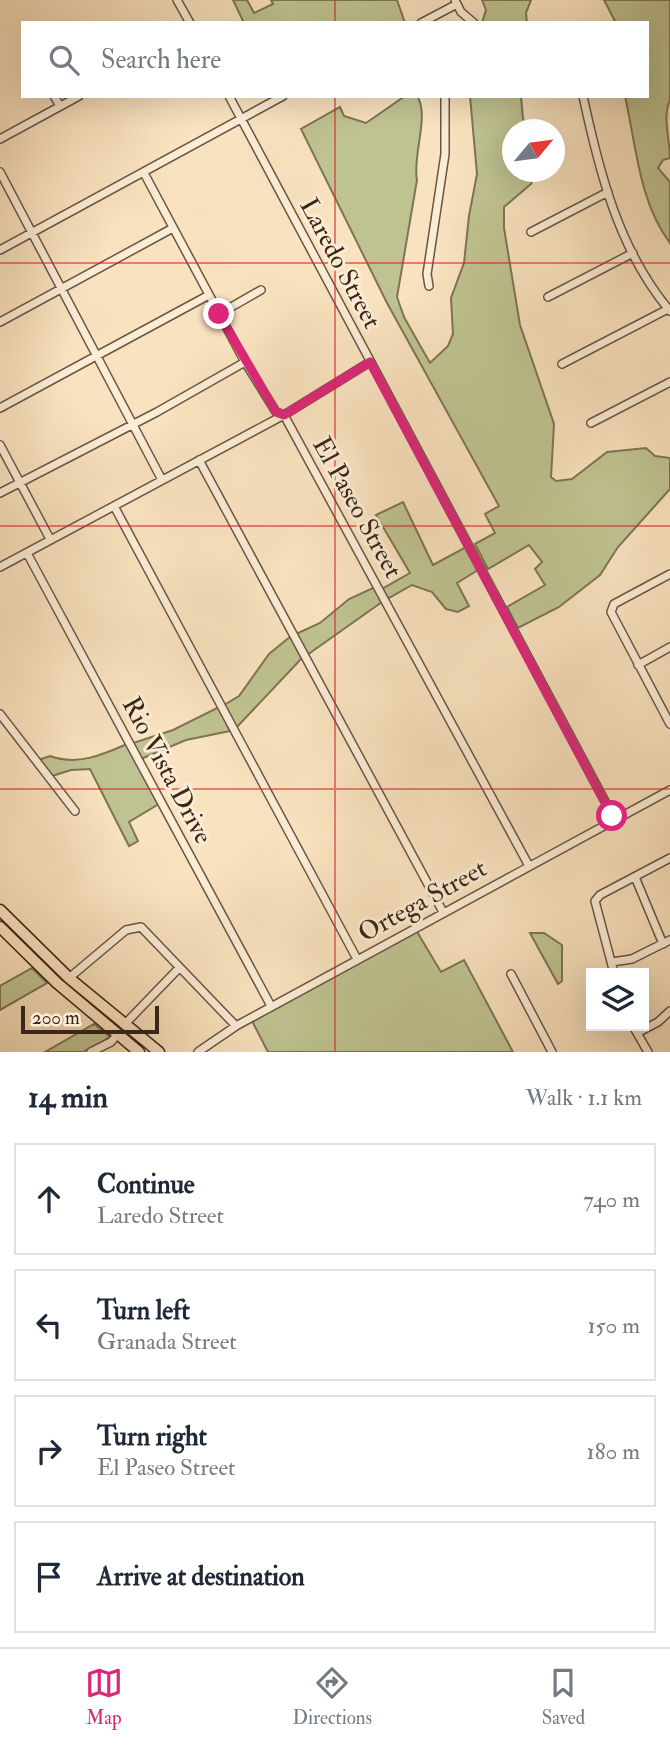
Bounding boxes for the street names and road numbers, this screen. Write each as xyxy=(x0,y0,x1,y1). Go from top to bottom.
street label: Laredo Street xyxy=(292,193,388,334)
street label: El Paseo Street xyxy=(305,431,409,584)
street label: Rio Vista Drive xyxy=(115,692,219,849)
street label: Ortega Street xyxy=(353,853,492,949)

